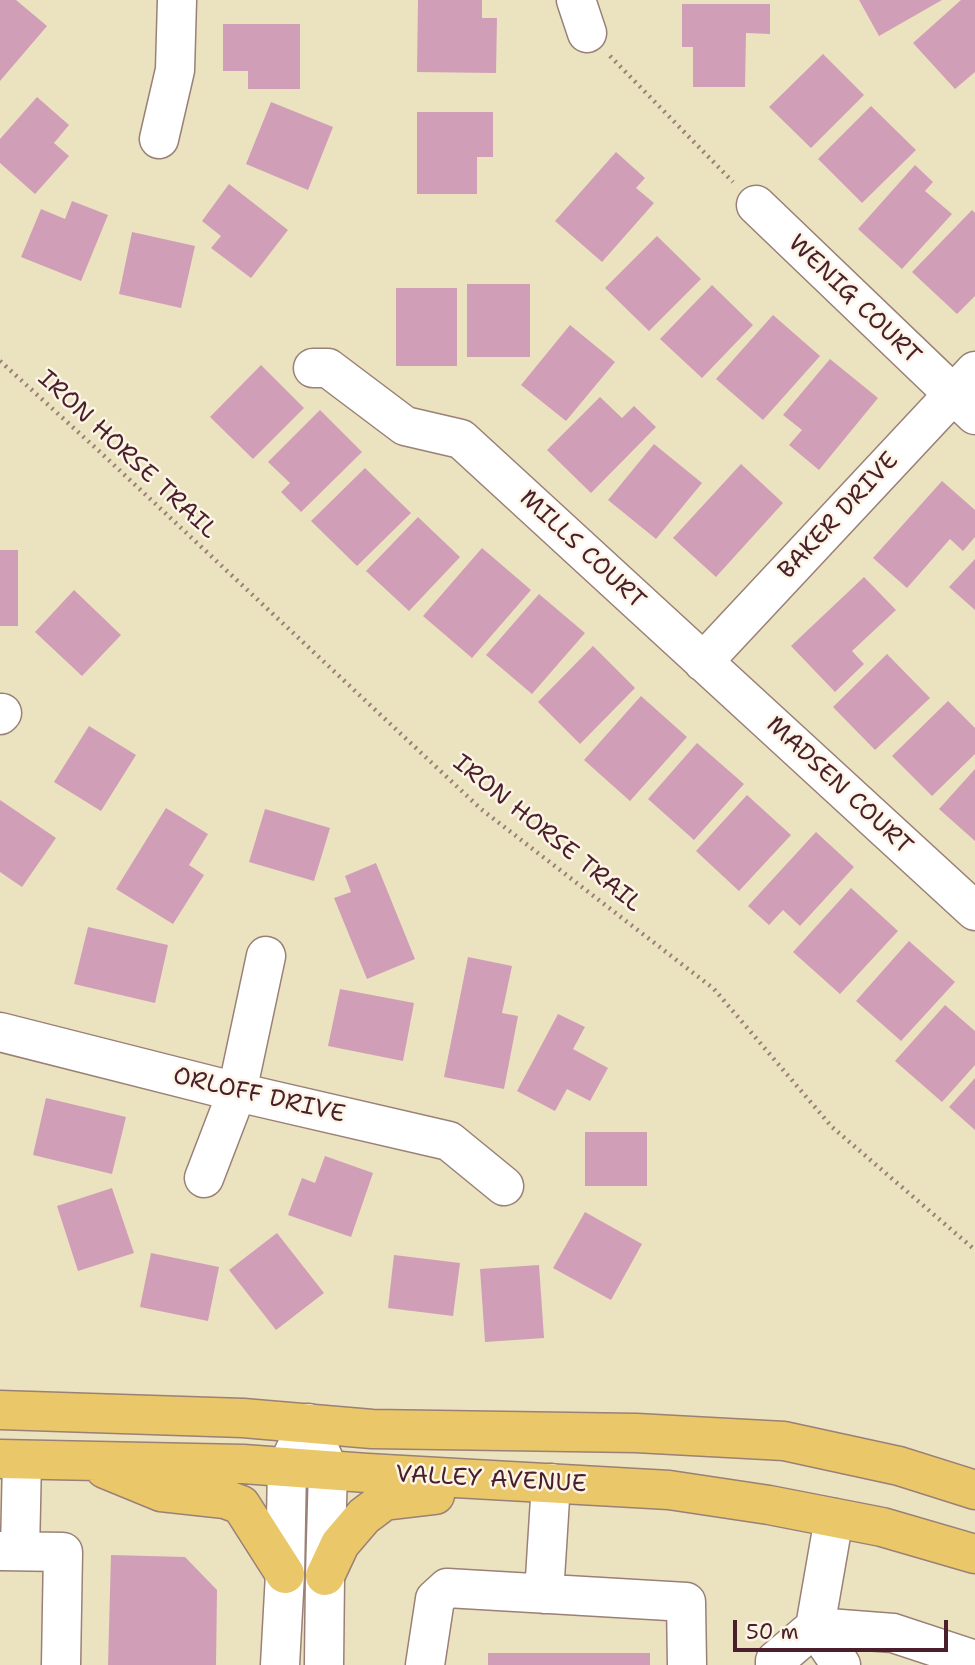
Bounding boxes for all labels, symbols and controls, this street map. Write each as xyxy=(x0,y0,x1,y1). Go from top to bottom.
street label: WENIG COURT xyxy=(782,229,926,371)
street label: IRON HORSE TRAIL xyxy=(31,365,223,545)
street label: BAKER DRIVE xyxy=(773,447,905,585)
street label: MILLS COURT xyxy=(513,484,651,616)
street label: MADSEN COURT xyxy=(760,711,918,861)
street label: IRON HORSE TRAIL xyxy=(447,749,647,919)
street label: ORLOFF DRIVE xyxy=(170,1062,348,1130)
street label: VALLEY AVENUE xyxy=(395,1461,587,1499)
scale bar xyxy=(737,1606,952,1650)
text: 50 m xyxy=(746,1618,799,1646)

